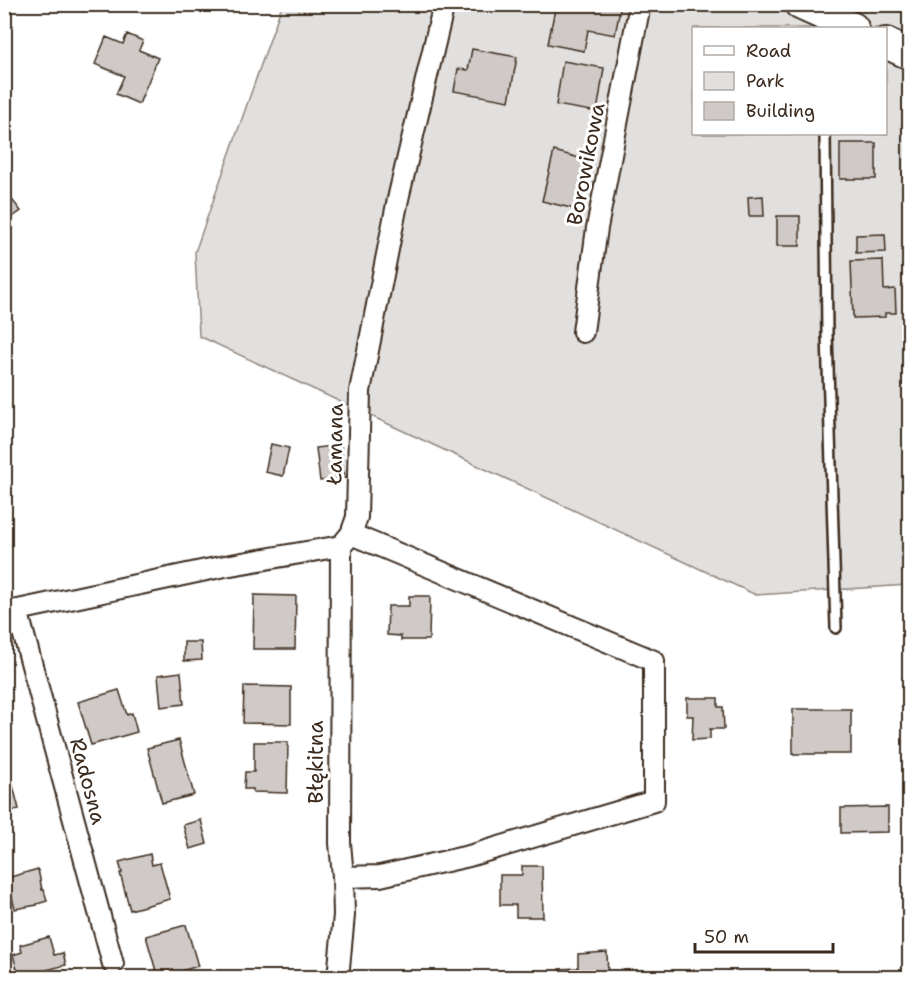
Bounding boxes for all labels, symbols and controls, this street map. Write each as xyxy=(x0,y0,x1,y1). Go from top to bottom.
legend xyxy=(692,27,887,135)
text: Road xyxy=(746,39,791,63)
text: Park xyxy=(746,69,785,93)
text: Building xyxy=(746,99,815,123)
street label: Borowikowa xyxy=(560,100,612,228)
street label: Łamana xyxy=(320,403,350,486)
street label: Błękitna xyxy=(302,720,330,804)
street label: Radosna xyxy=(63,735,113,827)
scale bar xyxy=(695,916,833,954)
text: 50 m xyxy=(704,925,749,949)

